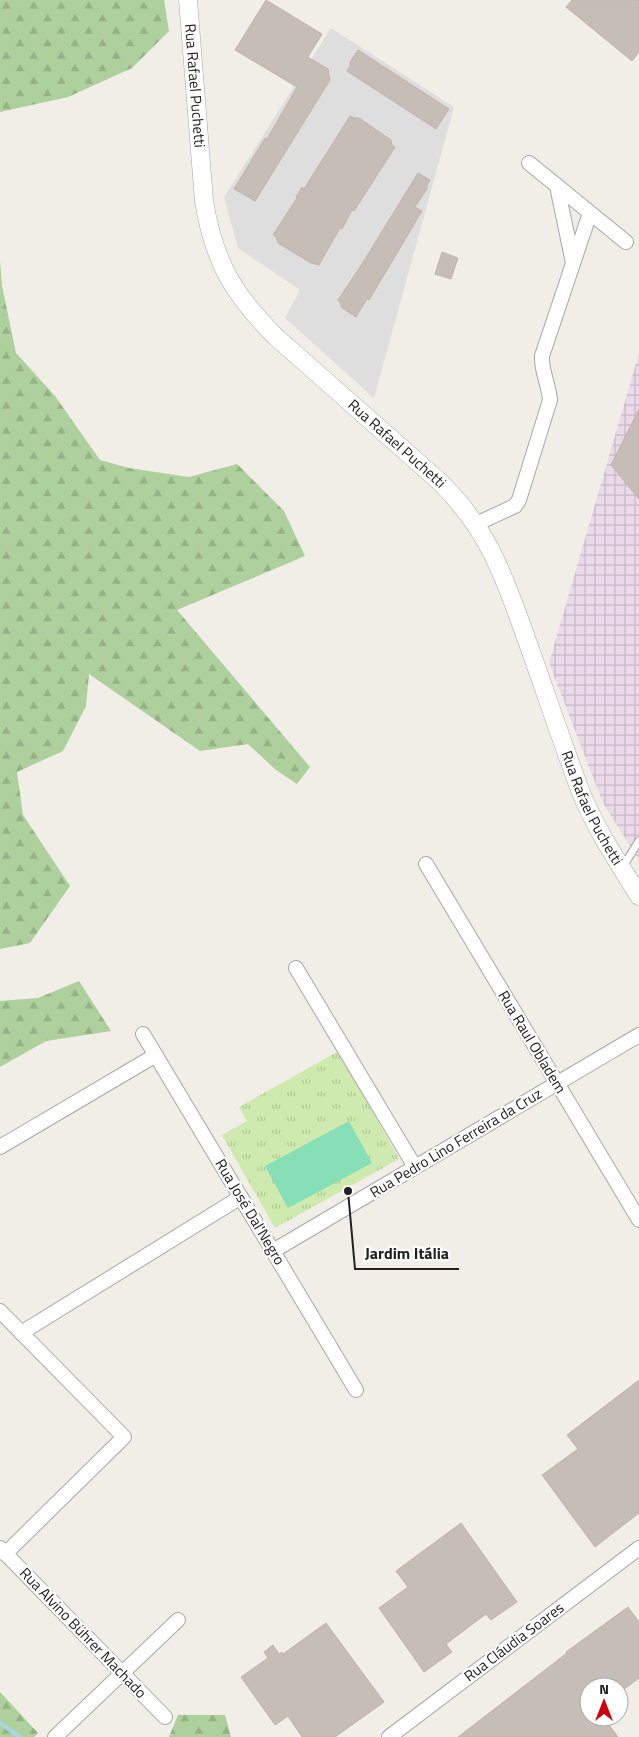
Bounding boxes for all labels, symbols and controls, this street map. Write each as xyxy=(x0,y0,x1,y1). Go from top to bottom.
street label: Rua Rafael Puchetti xyxy=(179,23,212,149)
street label: Rua Rafael Puchetti xyxy=(343,394,452,493)
street label: Rua Rafael Puchetti xyxy=(555,747,629,869)
street label: Rua Raul Obladem xyxy=(493,986,572,1098)
street label: Rua Pedro Lino Ferreira da Cruz xyxy=(365,1082,546,1203)
street label: Rua José Dal'Negro xyxy=(210,1154,291,1269)
callout: Jardim Itália xyxy=(355,1238,459,1269)
text: Jardim Itália xyxy=(365,1241,449,1265)
street label: Rua Alvino Bührer Machado xyxy=(14,1562,152,1703)
street label: Rua Cláudia Soares xyxy=(459,1596,569,1687)
north arrow xyxy=(579,1677,629,1727)
text: N xyxy=(599,1678,609,1699)

